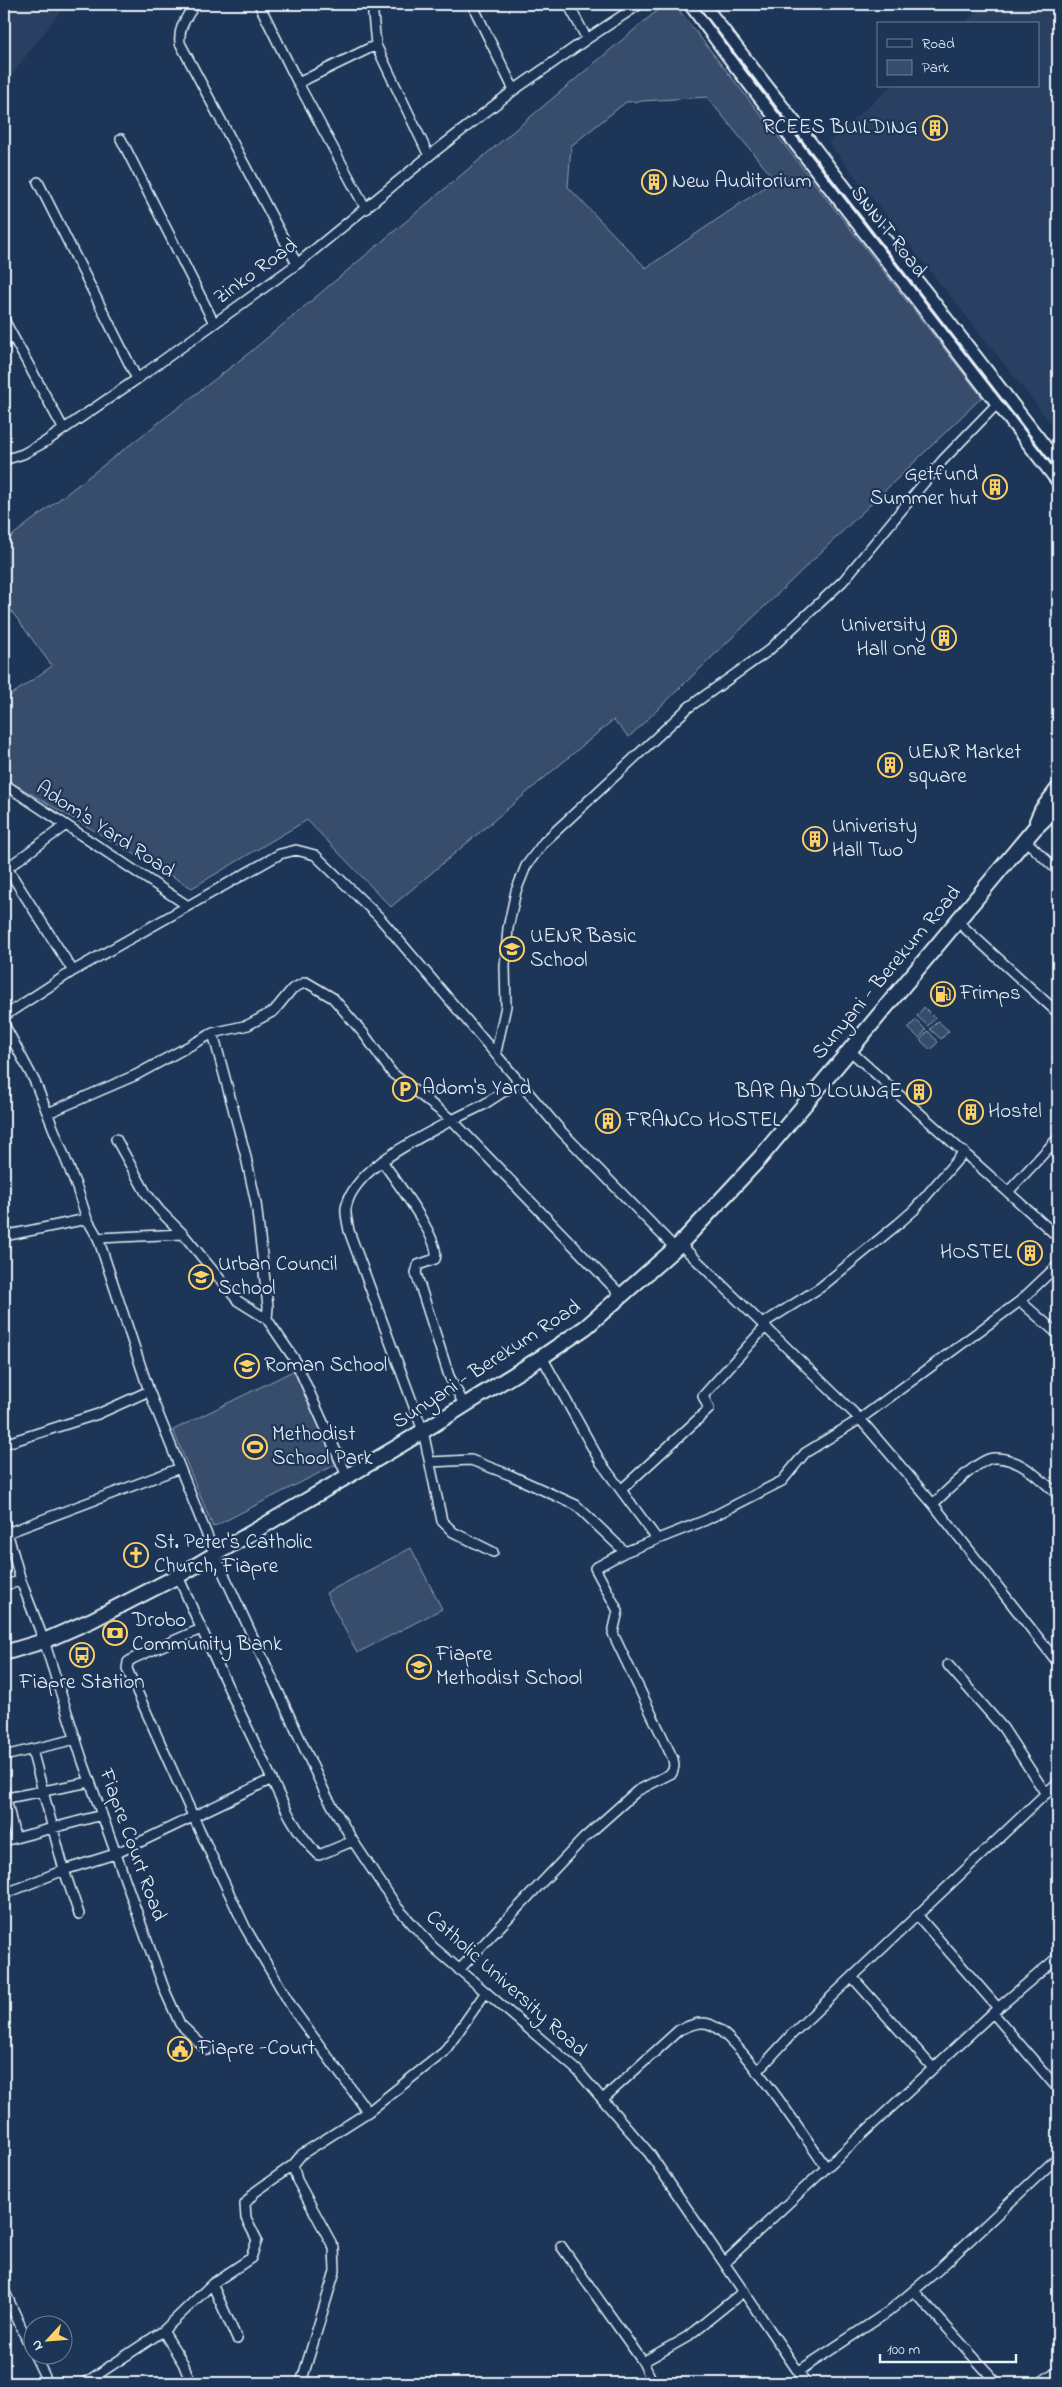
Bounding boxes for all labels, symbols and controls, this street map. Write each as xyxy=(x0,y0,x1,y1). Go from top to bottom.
legend xyxy=(877,22,1040,88)
text: Road xyxy=(922,33,955,55)
text: Park xyxy=(922,57,950,79)
place label: RCEES BUILDING xyxy=(763,113,918,143)
building icon: RCEES BUILDING xyxy=(922,115,948,141)
place label: New Auditorium xyxy=(672,167,812,197)
building icon: New Auditorium xyxy=(641,169,667,195)
street label: SNNIT Road xyxy=(842,180,934,285)
street label: Zinko Road xyxy=(208,231,304,313)
place label: Getfund Summer hut xyxy=(870,460,978,514)
building icon: Getfund Summer hut xyxy=(982,474,1008,500)
place label: University Hall One xyxy=(841,611,927,665)
building icon: University Hall One xyxy=(931,625,957,651)
place label: UENR Market square xyxy=(908,738,1021,792)
building icon: UENR Market square xyxy=(877,752,903,778)
street label: Adom's Yard Road xyxy=(30,774,181,886)
place label: Univeristy Hall Two xyxy=(832,812,917,866)
building icon: Univeristy Hall Two xyxy=(802,826,828,852)
street label: Sunyani - Berekum Road xyxy=(805,879,971,1068)
place label: UENR Basic School xyxy=(530,922,637,976)
school or university icon: UENR Basic School xyxy=(499,936,525,962)
place label: Frimps xyxy=(959,979,1021,1009)
fuel station icon: Frimps xyxy=(930,981,956,1007)
place label: Adom's Yard xyxy=(422,1074,532,1104)
parking icon: Adom's Yard xyxy=(392,1076,418,1102)
place label: BAR AND LOUNGE xyxy=(734,1077,902,1107)
building icon: BAR AND LOUNGE xyxy=(906,1079,932,1105)
place label: Hostel xyxy=(988,1097,1042,1127)
building icon: Hostel xyxy=(958,1099,984,1125)
place label: FRANCO HOSTEL xyxy=(625,1106,781,1136)
building icon: FRANCO HOSTEL xyxy=(595,1108,621,1134)
place label: HOSTEL xyxy=(940,1238,1012,1268)
building icon: HOSTEL xyxy=(1017,1240,1043,1266)
place label: Urban Council School xyxy=(218,1250,337,1304)
school or university icon: Urban Council School xyxy=(188,1264,214,1290)
street label: Sunyani - Berekum Road xyxy=(387,1293,588,1439)
place label: Roman School xyxy=(264,1351,387,1381)
school or university icon: Roman School xyxy=(234,1353,260,1379)
place label: Methodist School Park xyxy=(272,1420,374,1474)
sports icon: Methodist School Park xyxy=(242,1434,268,1460)
place label: St. Peter's Catholic Church, Fiapre xyxy=(154,1528,313,1582)
church icon: St. Peter's Catholic Church, Fiapre xyxy=(123,1542,149,1568)
place label: Drobo Community Bank xyxy=(131,1606,283,1662)
bank icon: Drobo Community Bank xyxy=(102,1620,128,1646)
place label: Fiapre Methodist School xyxy=(435,1640,582,1694)
bus stop icon: Fiapre Station xyxy=(69,1642,95,1668)
school or university icon: Fiapre Methodist School xyxy=(406,1654,432,1680)
place label: Fiapre Station xyxy=(18,1668,145,1698)
street label: Fiapre Court Road xyxy=(90,1764,174,1926)
street label: Catholic University Road xyxy=(417,1903,594,2066)
place label: Fiapre -Court xyxy=(197,2034,315,2064)
public building icon: Fiapre -Court xyxy=(167,2036,193,2062)
north arrow xyxy=(22,2314,72,2364)
scale bar xyxy=(880,2332,1016,2364)
text: N xyxy=(26,2336,49,2354)
text: 100 m xyxy=(887,2339,920,2361)

